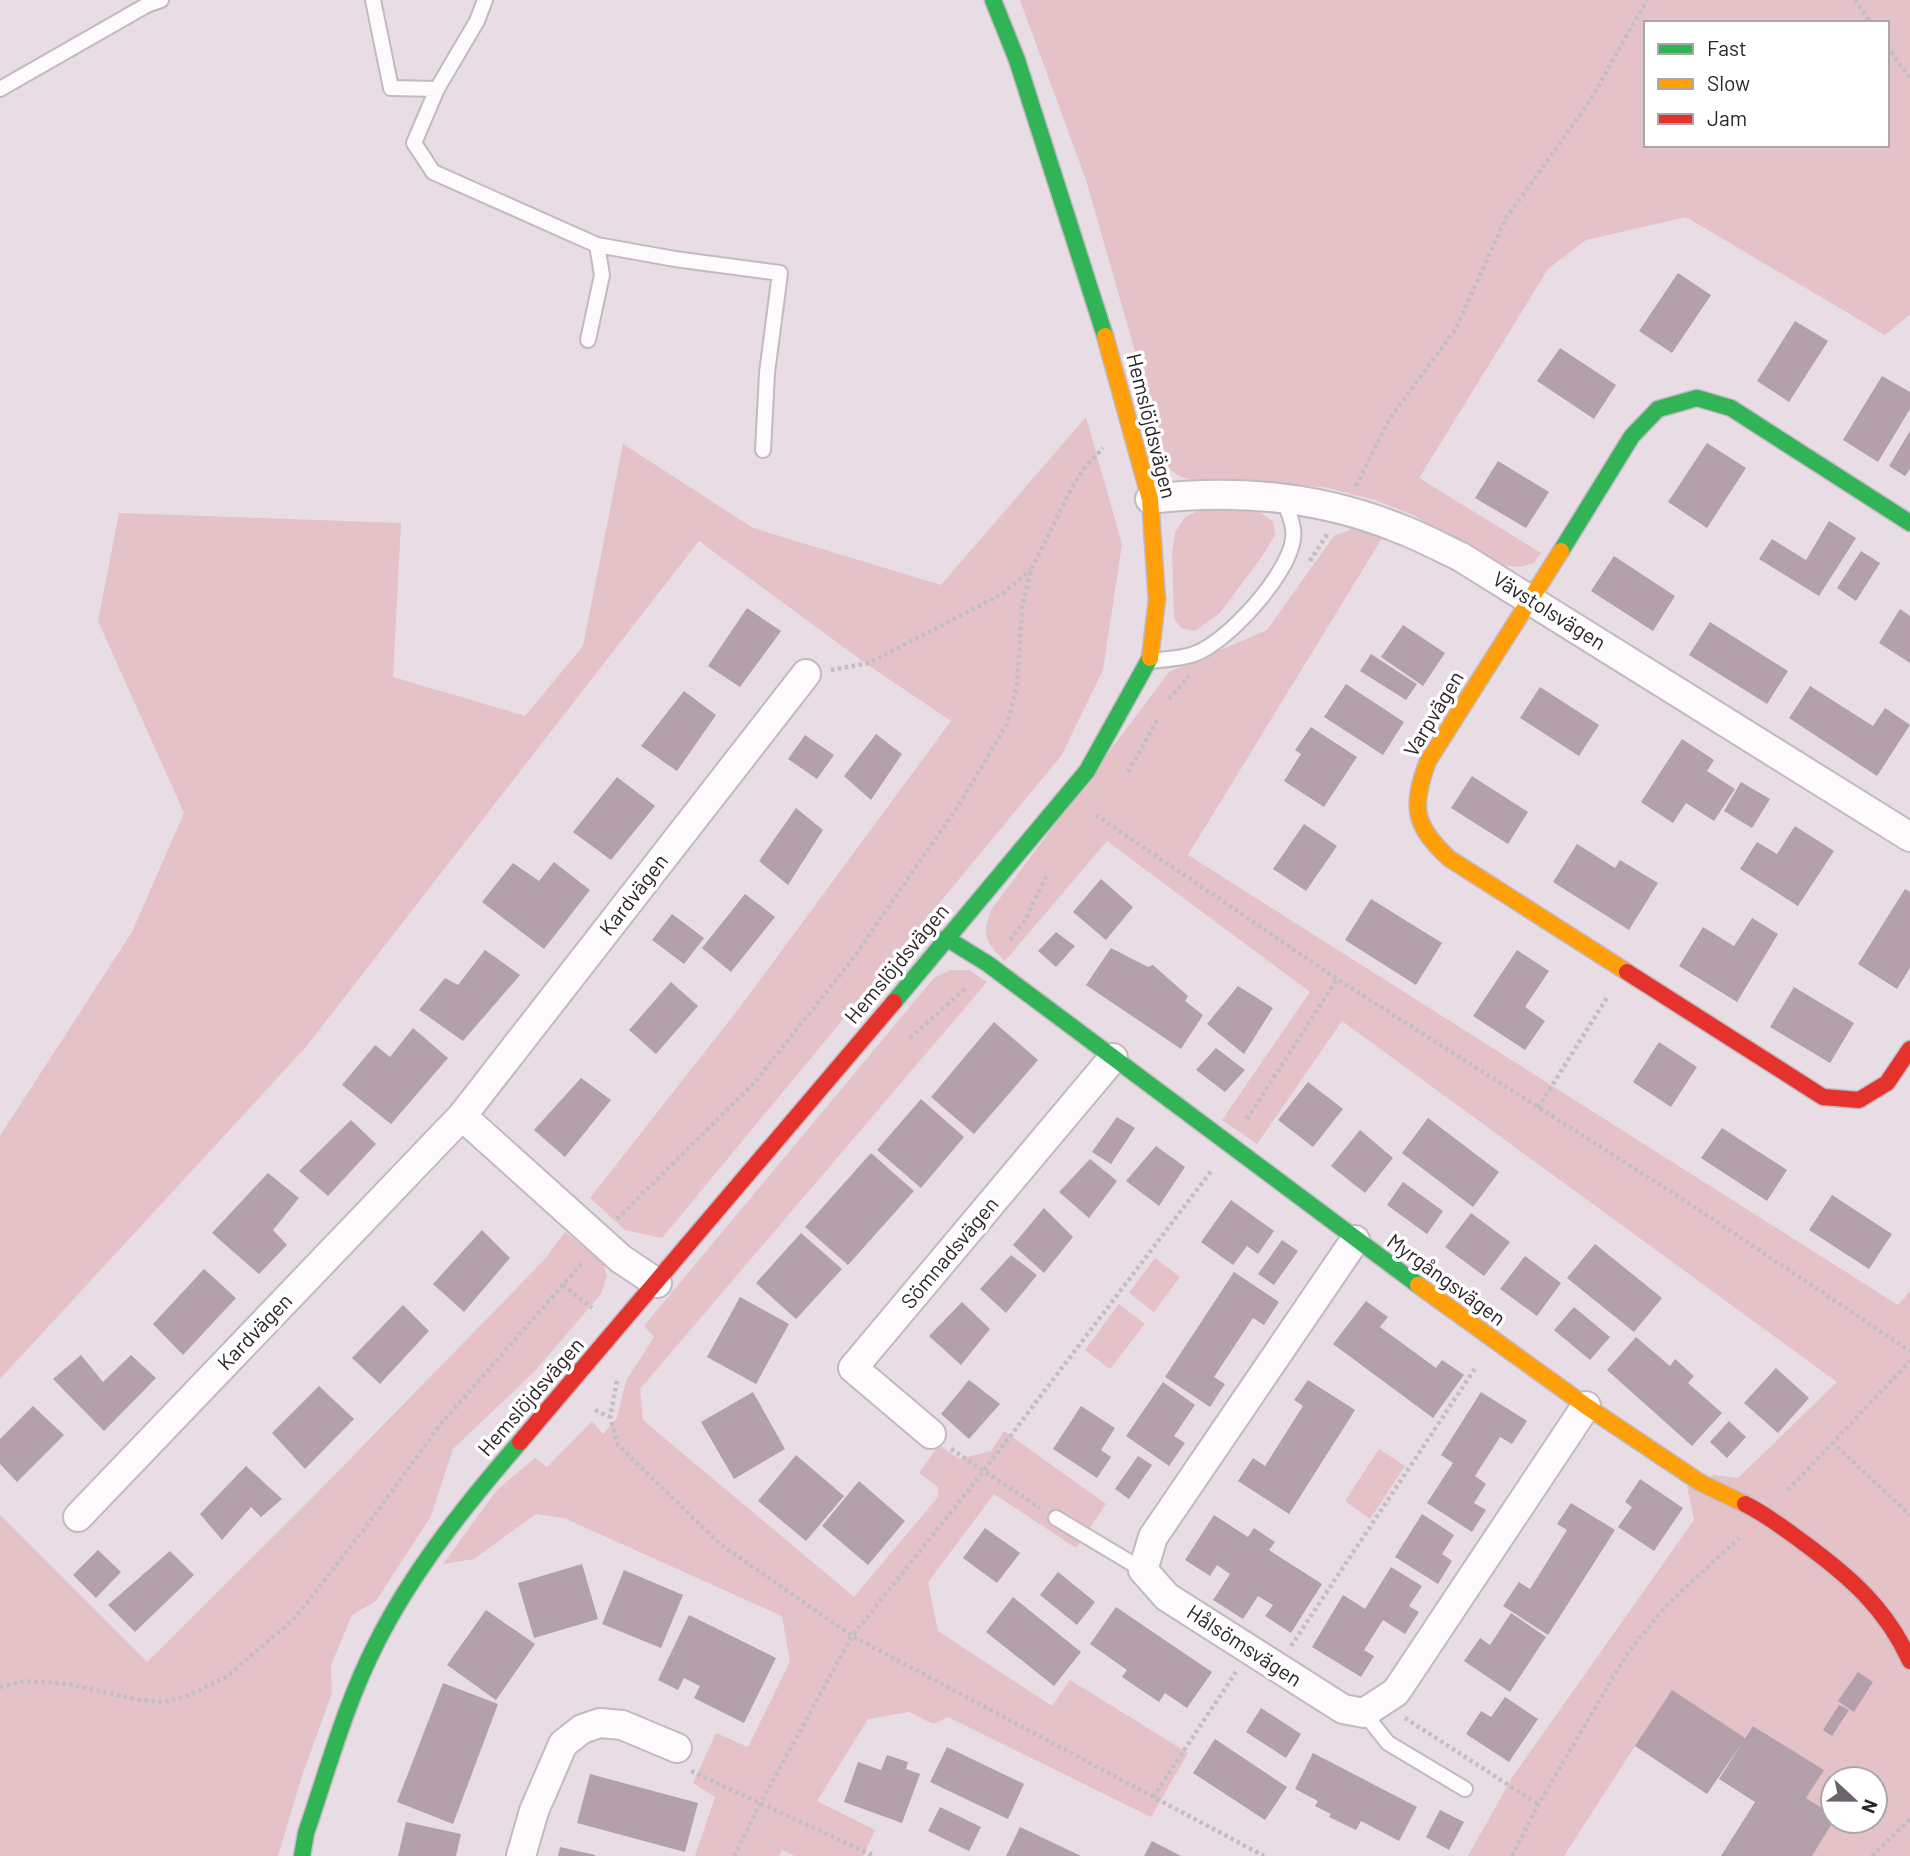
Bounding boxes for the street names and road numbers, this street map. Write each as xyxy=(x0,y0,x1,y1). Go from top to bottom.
street label: Hemslöjdsvägen xyxy=(1122,350,1183,501)
street label: Vävstolsvägen xyxy=(1489,565,1611,654)
street label: Varpvägen xyxy=(1397,666,1468,761)
street label: Kardvägen xyxy=(593,848,672,940)
street label: Hemslöjdsvägen xyxy=(838,898,953,1028)
street label: Sömnadsvägen xyxy=(895,1191,1003,1313)
street label: Myrgångsvägen xyxy=(1383,1228,1511,1330)
street label: Kardvägen xyxy=(211,1287,297,1374)
street label: Hemslöjdsvägen xyxy=(472,1332,588,1460)
street label: Hålsömsvägen xyxy=(1183,1598,1307,1691)

